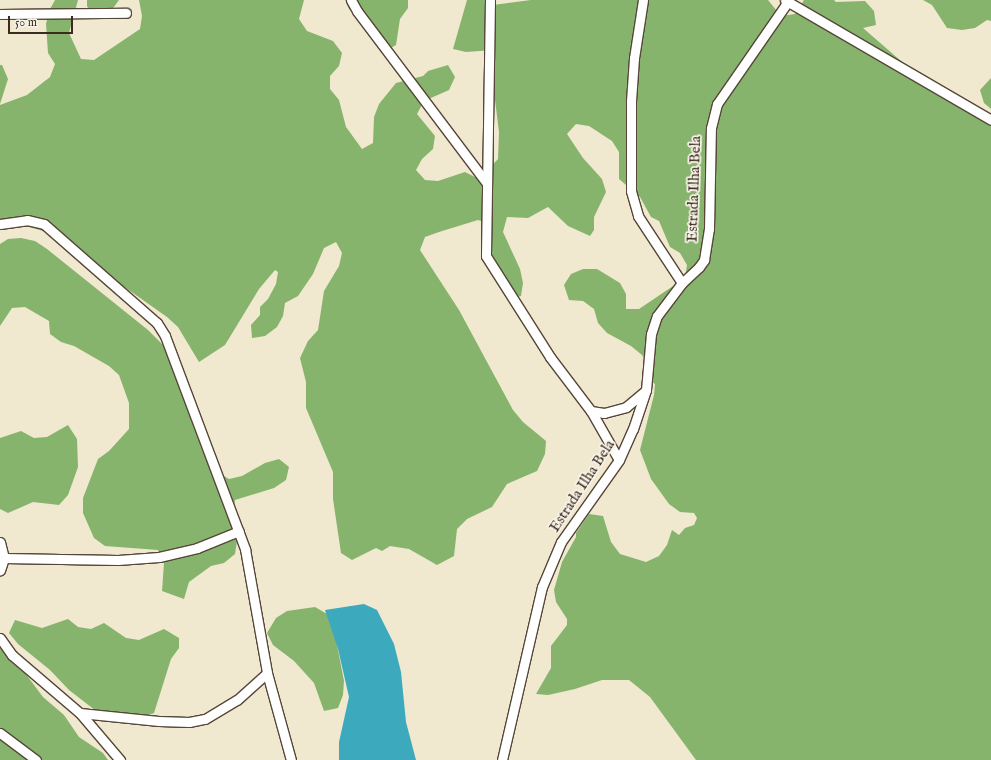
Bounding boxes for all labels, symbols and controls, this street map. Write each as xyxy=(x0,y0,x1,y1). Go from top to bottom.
scale bar xyxy=(10,8,75,34)
text: 50 m xyxy=(15,15,37,30)
street label: Estrada Ilha Bela xyxy=(683,136,705,242)
street label: Estrada Ilha Bela xyxy=(546,437,618,535)

